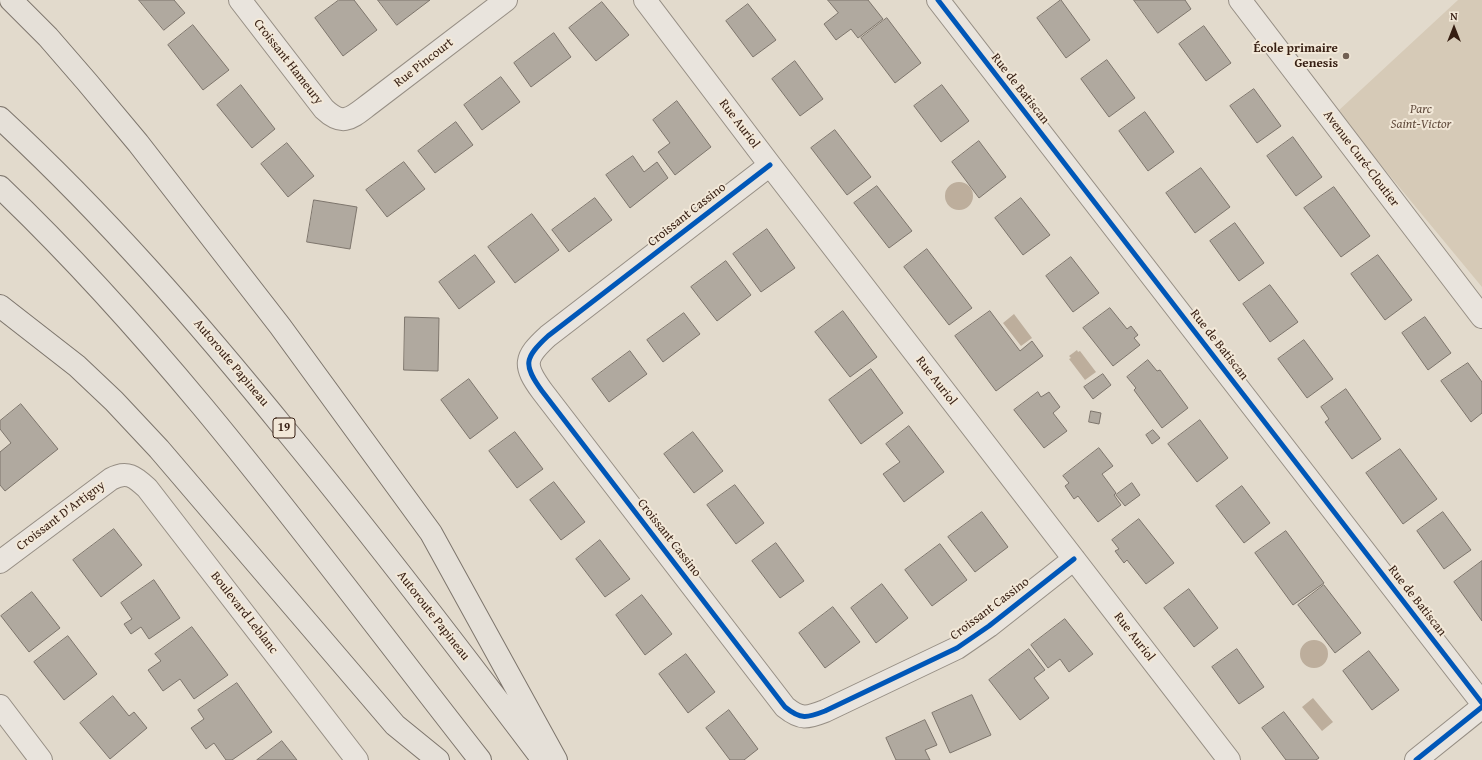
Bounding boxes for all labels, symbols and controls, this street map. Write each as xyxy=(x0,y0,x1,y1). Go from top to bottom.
north arrow xyxy=(1434,8,1474,48)
text: N xyxy=(1450,8,1458,24)
street label: Croissant Hameury xyxy=(250,16,326,108)
street label: Rue Pincourt xyxy=(391,35,457,91)
place label: École primaire Genesis xyxy=(1253,41,1338,72)
street label: Rue de Batiscan xyxy=(988,51,1052,127)
marker: École primaire Genesis xyxy=(1341,51,1351,61)
street label: Rue Auriol xyxy=(715,96,763,152)
park label: Parc Saint-Victor xyxy=(1391,102,1451,133)
street label: Avenue Curé-Cloutier xyxy=(1320,108,1402,210)
street label: Croissant Cassino xyxy=(645,180,729,250)
street label: Rue de Batiscan xyxy=(1187,307,1251,383)
street label: Autoroute Papineau xyxy=(190,316,272,410)
street label: Rue Auriol xyxy=(912,353,960,409)
road number: 19 xyxy=(273,418,295,438)
street label: Croissant D'Artigny xyxy=(14,478,108,554)
street label: Croissant Cassino xyxy=(634,496,704,580)
street label: Rue de Batiscan xyxy=(1385,563,1449,639)
street label: Autoroute Papineau xyxy=(393,568,473,664)
street label: Boulevard Leblanc xyxy=(207,569,281,657)
street label: Croissant Cassino xyxy=(947,574,1033,644)
street label: Rue Auriol xyxy=(1110,609,1158,665)

